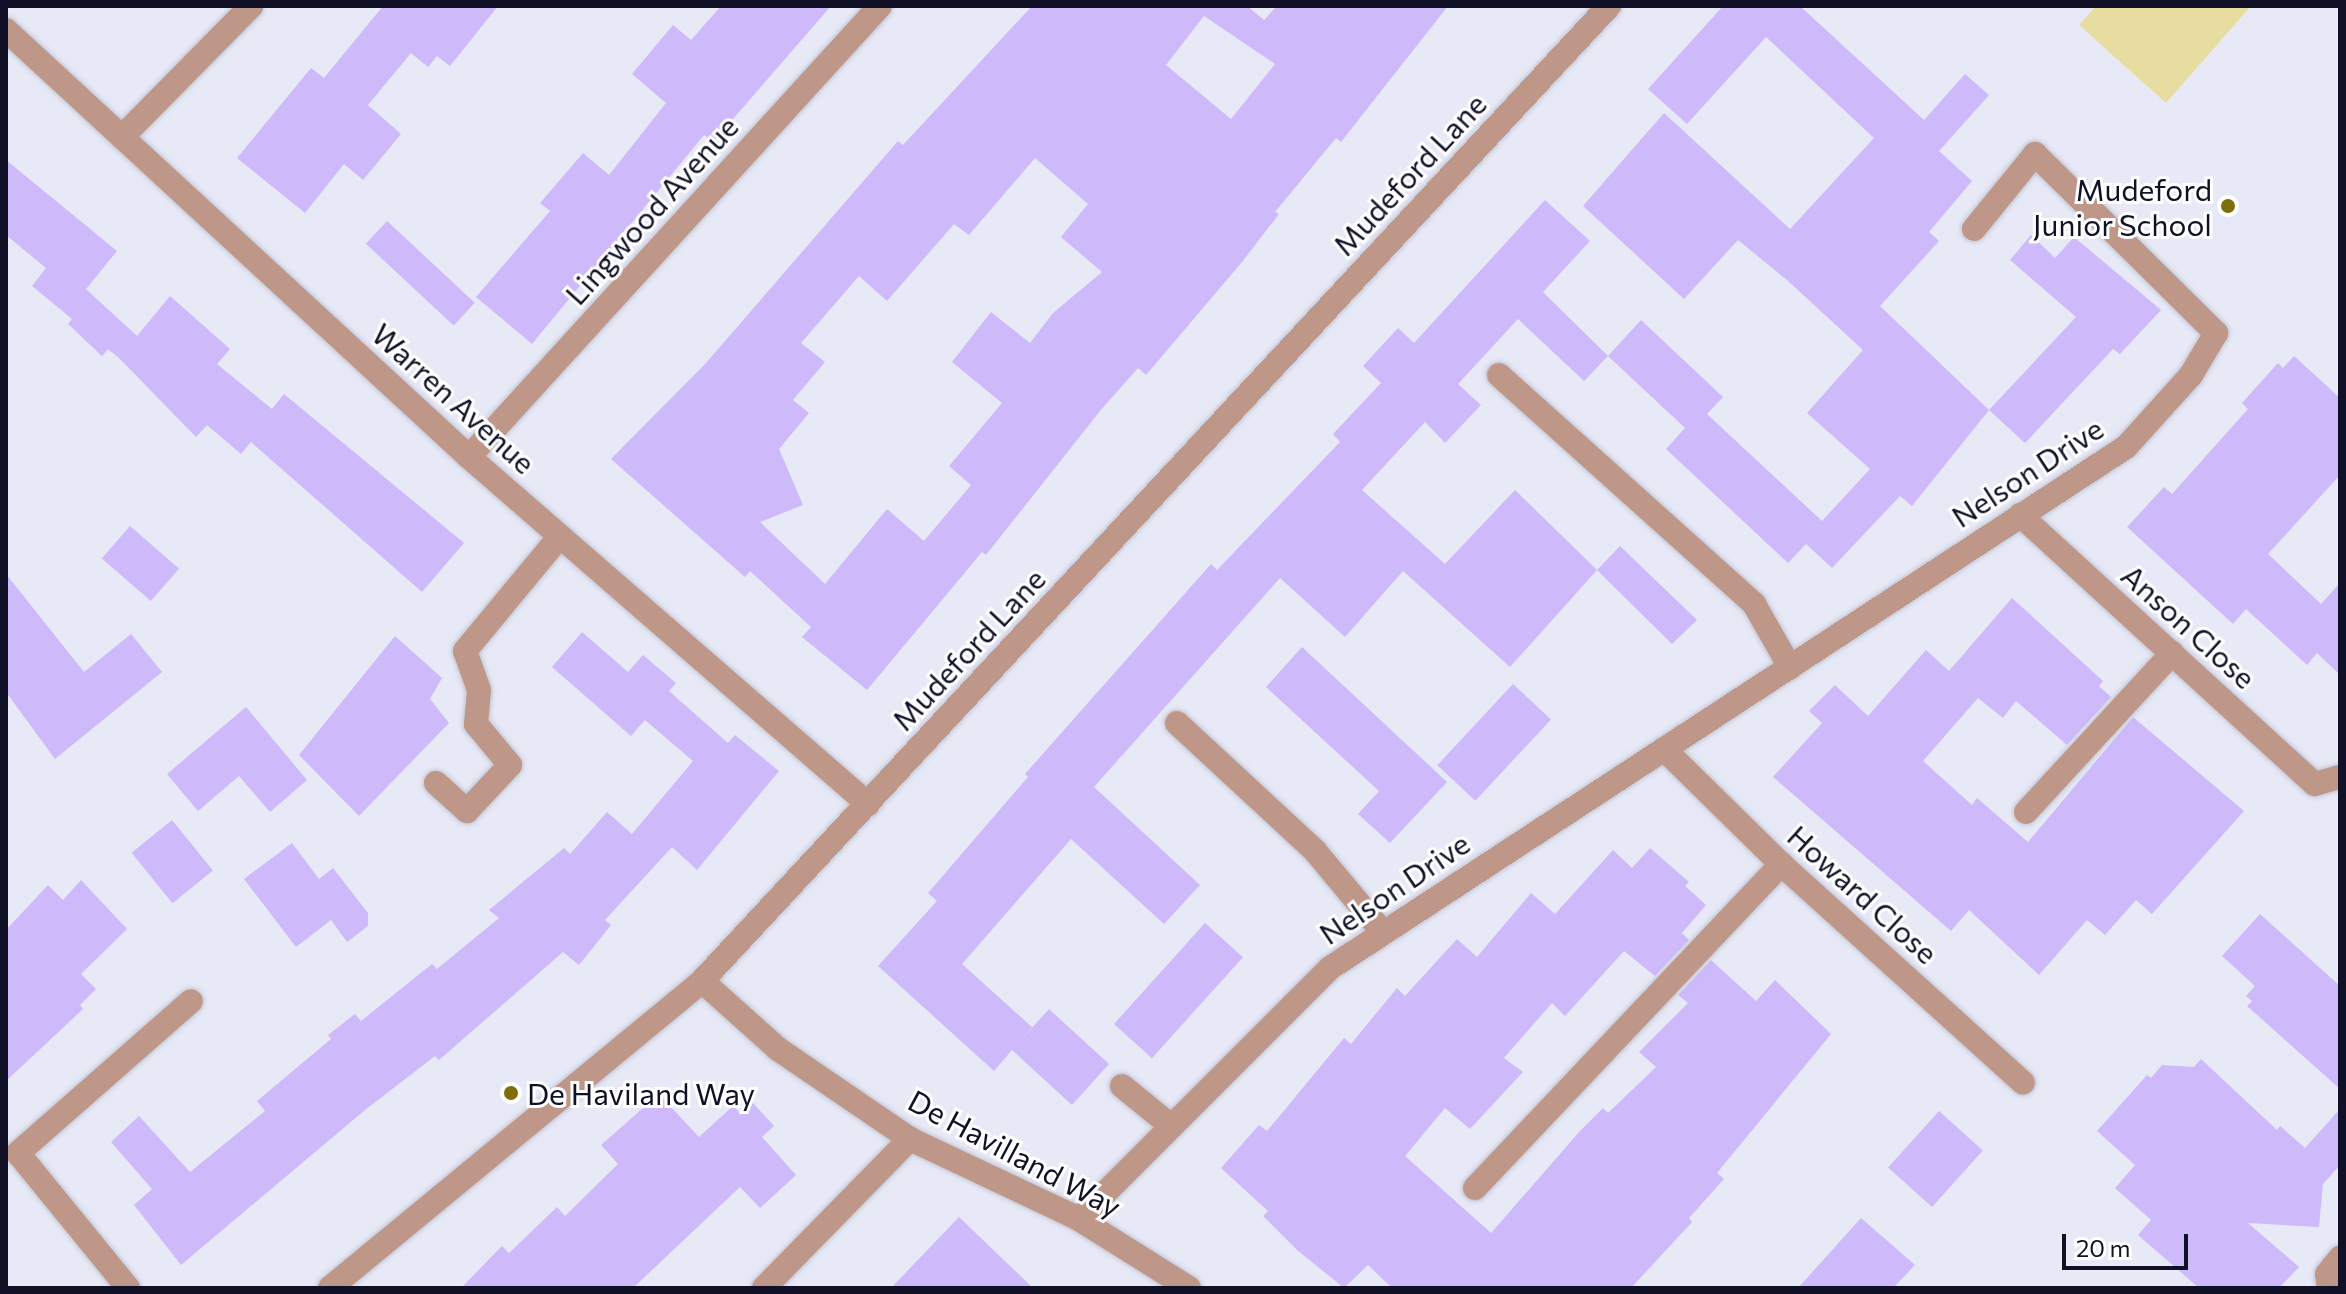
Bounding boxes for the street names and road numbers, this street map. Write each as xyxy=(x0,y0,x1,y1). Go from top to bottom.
street label: Mudeford Lane xyxy=(1325,86,1493,262)
street label: Lingwood Avenue xyxy=(557,109,745,311)
street label: Warren Avenue xyxy=(365,315,543,481)
street label: Nelson Drive xyxy=(1945,410,2109,534)
street label: Anson Close xyxy=(2115,557,2263,695)
street label: Mudeford Lane xyxy=(884,561,1052,737)
street label: Howard Close xyxy=(1781,817,1945,971)
street label: Nelson Drive xyxy=(1312,825,1476,951)
street label: De Havilland Way xyxy=(903,1082,1127,1224)

